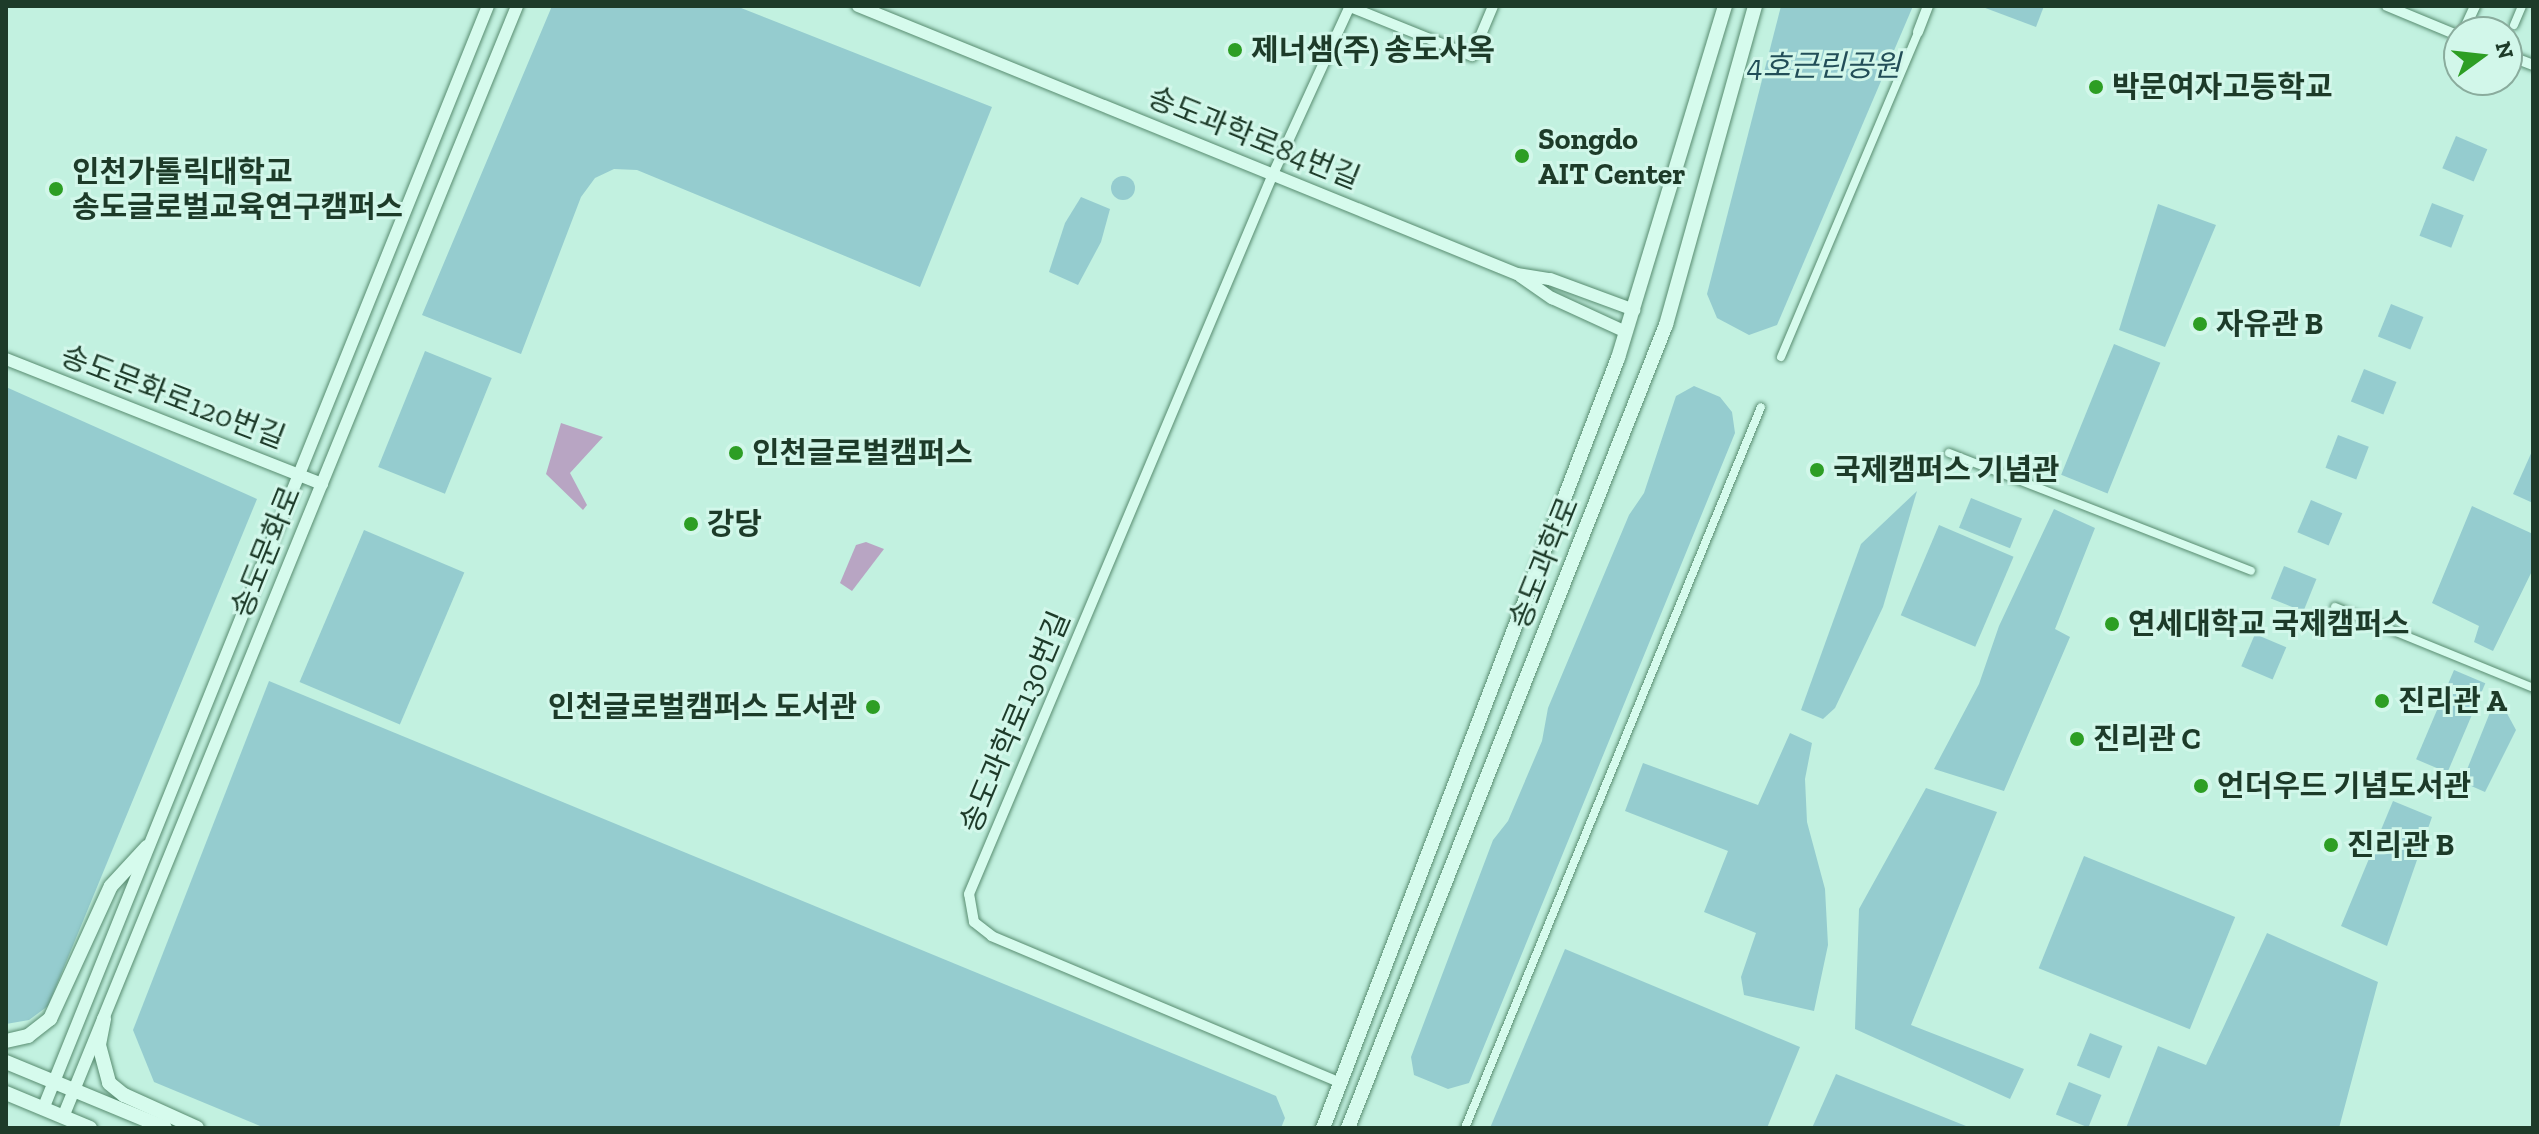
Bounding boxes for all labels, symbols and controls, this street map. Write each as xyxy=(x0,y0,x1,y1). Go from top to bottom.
north arrow xyxy=(2443,16,2523,96)
place label: 제너샘(주) 송도사옥 xyxy=(1251,32,1495,68)
text: N xyxy=(2490,39,2520,62)
marker: 제너샘(주) 송도사옥 xyxy=(1226,41,1244,59)
park label: 4호근린공원 xyxy=(1747,48,1901,84)
place label: 박문여자고등학교 xyxy=(2112,69,2333,105)
marker: 박문여자고등학교 xyxy=(2087,78,2105,96)
street label: 송도과학로84번길 xyxy=(1143,79,1365,197)
place label: Songdo AIT Center xyxy=(1538,121,1686,192)
marker: Songdo AIT Center xyxy=(1513,147,1531,165)
place label: 인천가톨릭대학교 송도글로벌교육연구캠퍼스 xyxy=(72,154,403,224)
marker: 인천가톨릭대학교 송도글로벌교육연구캠퍼스 xyxy=(47,180,65,198)
place label: 자유관 B xyxy=(2216,306,2323,342)
marker: 자유관 B xyxy=(2191,315,2209,333)
street label: 송도문화로120번길 xyxy=(56,338,290,456)
place label: 인천글로벌캠퍼스 xyxy=(752,435,973,471)
marker: 인천글로벌캠퍼스 xyxy=(727,444,745,462)
place label: 국제캠퍼스 기념관 xyxy=(1833,452,2059,488)
marker: 국제캠퍼스 기념관 xyxy=(1808,461,1826,479)
street label: 송도문화로 xyxy=(223,481,309,623)
street label: 송도과학로 xyxy=(1501,492,1587,634)
place label: 강당 xyxy=(707,506,762,542)
marker: 강당 xyxy=(682,515,700,533)
street label: 송도과학로130번길 xyxy=(952,606,1078,838)
place label: 연세대학교 국제캠퍼스 xyxy=(2128,606,2410,642)
marker: 연세대학교 국제캠퍼스 xyxy=(2103,615,2121,633)
place label: 진리관 A xyxy=(2398,683,2507,719)
place label: 인천글로벌캠퍼스 도서관 xyxy=(548,689,857,725)
marker: 진리관 A xyxy=(2373,692,2391,710)
marker: 인천글로벌캠퍼스 도서관 xyxy=(864,698,882,716)
place label: 진리관 C xyxy=(2093,721,2201,757)
marker: 진리관 C xyxy=(2068,730,2086,748)
place label: 언더우드 기념도서관 xyxy=(2217,768,2471,804)
marker: 언더우드 기념도서관 xyxy=(2192,777,2210,795)
place label: 진리관 B xyxy=(2347,827,2454,863)
marker: 진리관 B xyxy=(2322,836,2340,854)

